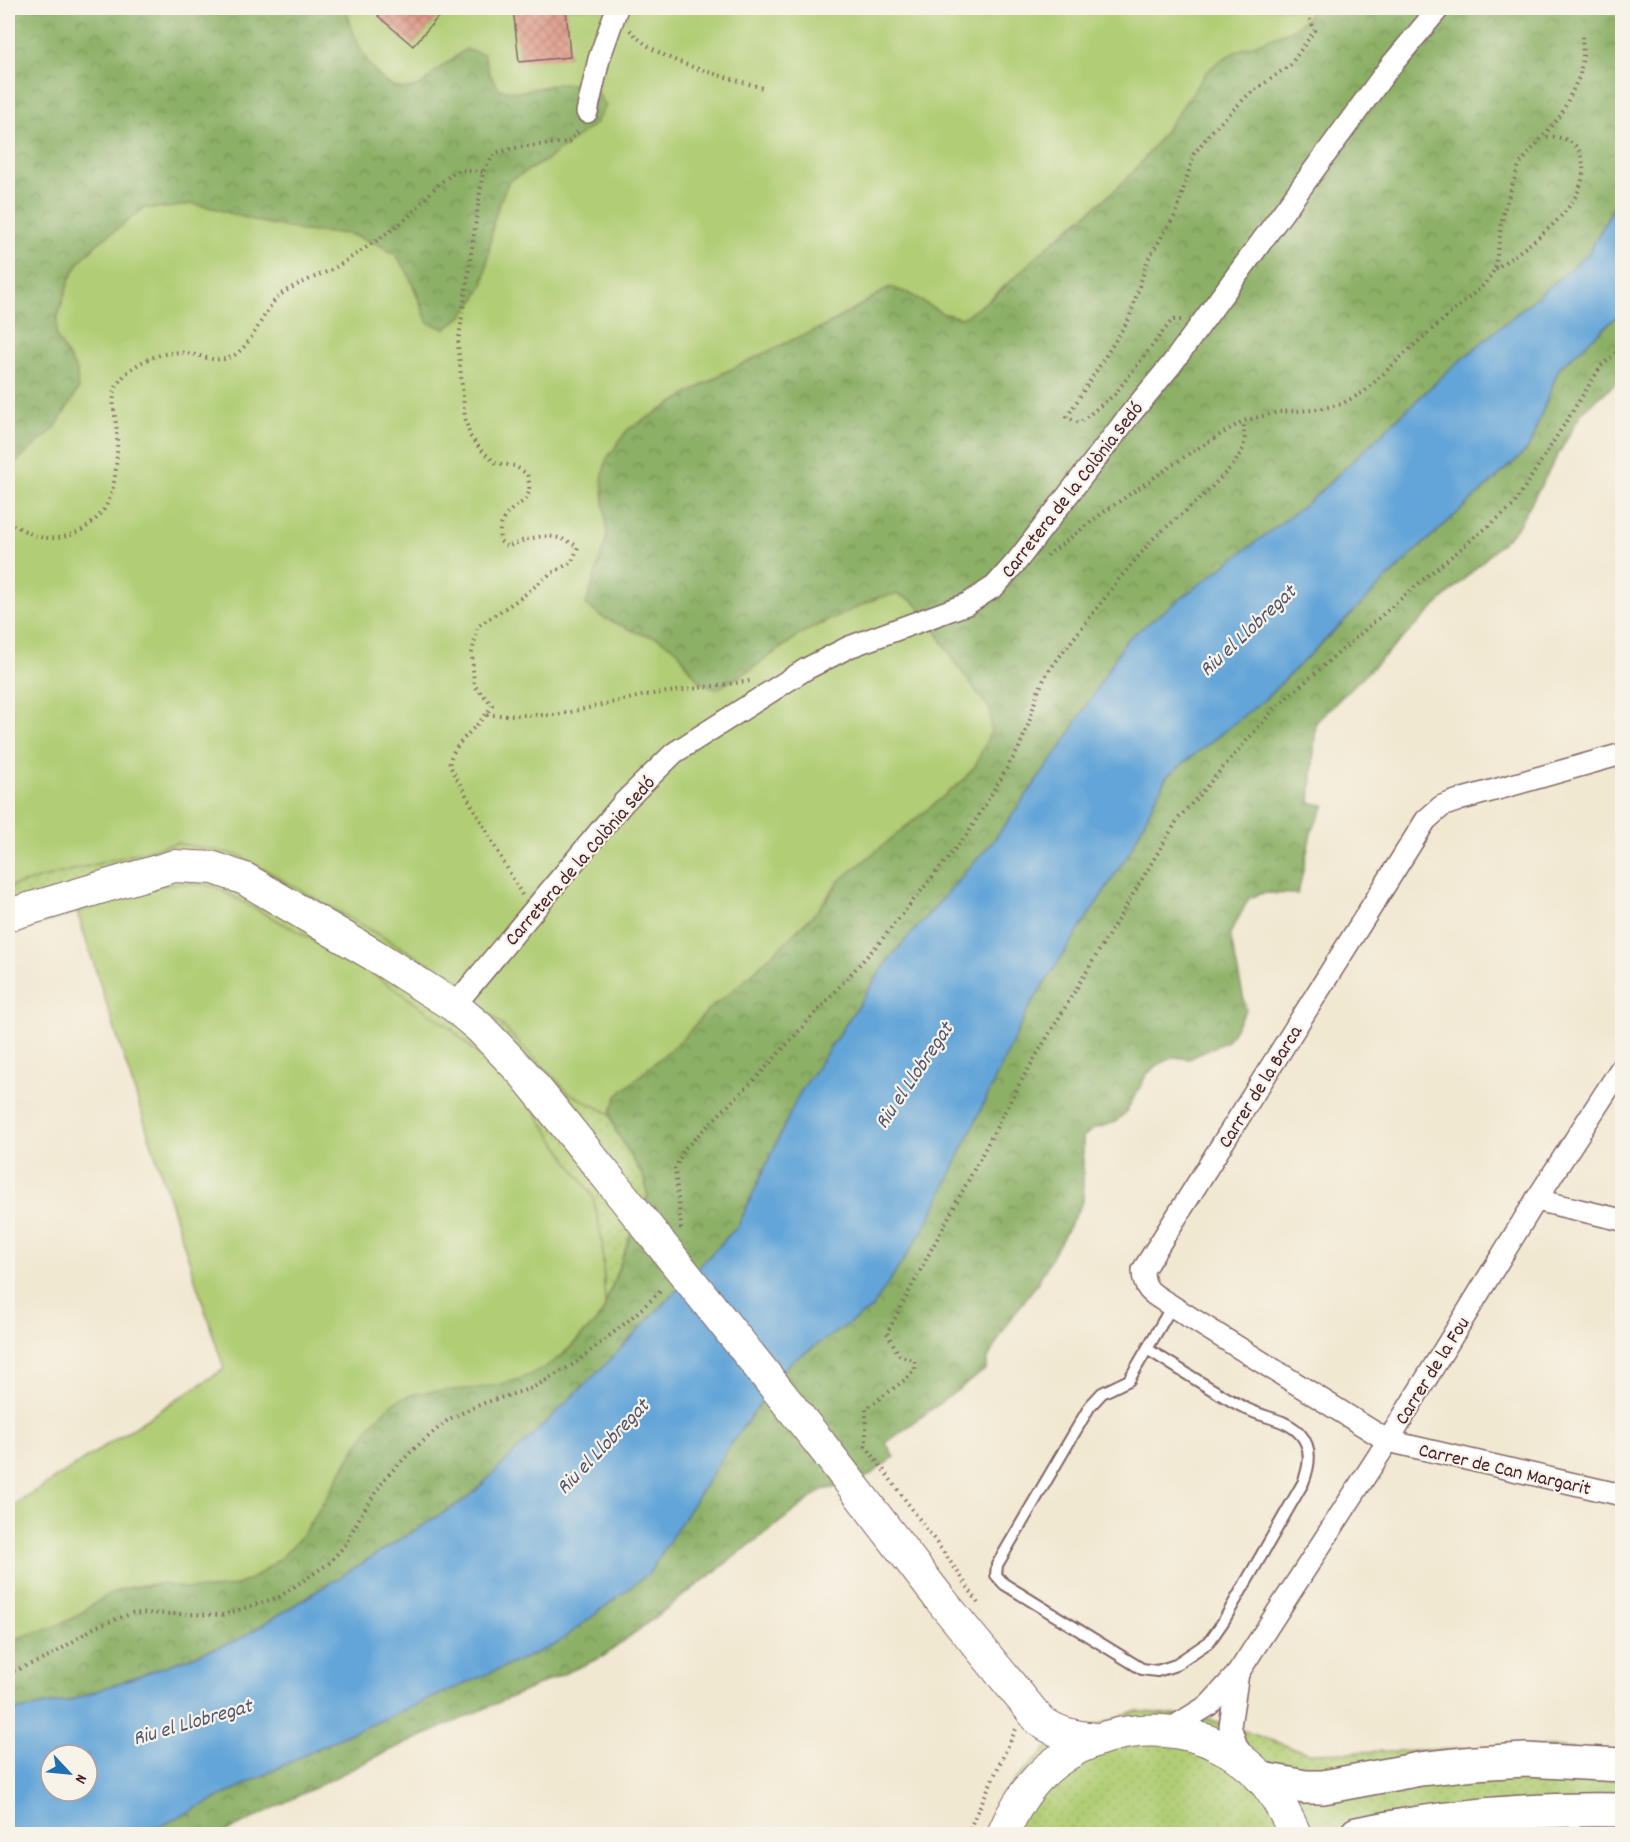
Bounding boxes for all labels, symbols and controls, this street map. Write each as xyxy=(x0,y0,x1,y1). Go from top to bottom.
street label: Carretera de la Colònia Sedó xyxy=(995,397,1151,585)
water label: Riu el Llobregat xyxy=(1194,578,1306,685)
street label: Carretera de la Colònia Sedó xyxy=(499,771,663,953)
water label: Riu el Llobregat xyxy=(869,1016,964,1136)
street label: Carrer de la Barca xyxy=(1213,1020,1311,1154)
street label: Carrer de la Fou xyxy=(1389,1312,1478,1431)
water label: Riu el Llobregat xyxy=(551,1392,659,1503)
street label: Carrer de Can Margarit xyxy=(1415,1438,1593,1504)
water label: Riu el Llobregat xyxy=(130,1692,258,1755)
north arrow xyxy=(39,1743,99,1803)
text: N xyxy=(68,1770,92,1787)

